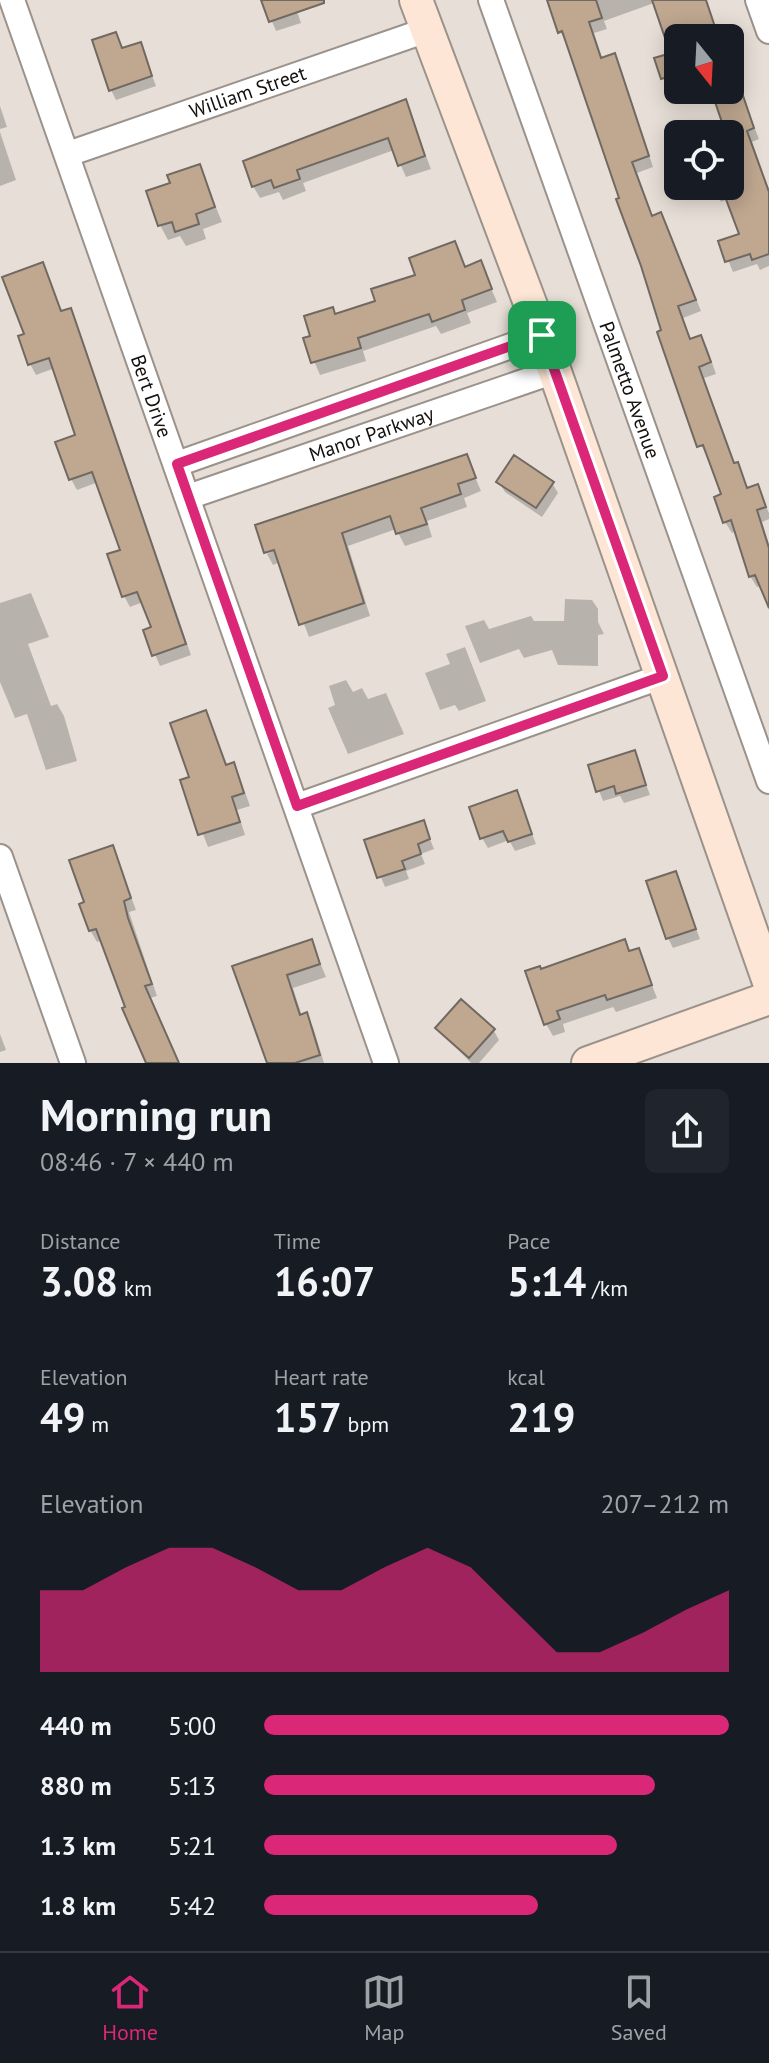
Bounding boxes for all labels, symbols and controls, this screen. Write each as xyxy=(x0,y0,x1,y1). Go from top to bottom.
north arrow xyxy=(664,24,744,104)
map controls xyxy=(664,24,744,200)
street label: William Street xyxy=(186,60,310,124)
button: locate xyxy=(664,120,744,200)
pin xyxy=(508,301,576,369)
icon: arrive xyxy=(520,313,564,357)
street label: Palmetto Avenue xyxy=(593,318,666,462)
street label: Bert Drive xyxy=(125,351,178,441)
street label: Manor Parkway xyxy=(306,400,438,467)
text: Morning run xyxy=(40,1086,272,1143)
button: share xyxy=(645,1089,729,1173)
text: 08:46 · 7 × 440 m xyxy=(40,1145,234,1178)
text: Distance xyxy=(40,1227,121,1255)
text: Time xyxy=(274,1227,321,1255)
text: Pace xyxy=(507,1227,550,1255)
text: 3.08 xyxy=(40,1255,118,1307)
text: 16:07 xyxy=(274,1255,375,1307)
text: 5:14 xyxy=(507,1255,586,1307)
text: km xyxy=(118,1274,152,1302)
text: /km xyxy=(586,1274,628,1302)
text: Elevation xyxy=(40,1363,128,1391)
text: Heart rate xyxy=(274,1363,369,1391)
text: kcal xyxy=(507,1363,545,1391)
text: 49 xyxy=(40,1391,85,1443)
text: 157 xyxy=(274,1391,342,1443)
text: 219 xyxy=(507,1391,575,1443)
text: m xyxy=(85,1410,109,1438)
text: bpm xyxy=(342,1410,389,1438)
text: Elevation xyxy=(40,1487,144,1520)
text: 207–212 m xyxy=(600,1487,729,1520)
text: 440 m xyxy=(40,1709,112,1742)
text: 5:00 xyxy=(168,1709,216,1742)
text: 880 m xyxy=(40,1769,112,1802)
text: 5:13 xyxy=(168,1769,216,1802)
text: 1.3 km xyxy=(40,1829,116,1862)
text: 5:21 xyxy=(168,1829,216,1862)
text: 1.8 km xyxy=(40,1889,116,1922)
text: 5:42 xyxy=(168,1889,216,1922)
tab: Home xyxy=(102,1970,158,2046)
tab: Map xyxy=(362,1970,406,2046)
tab: Saved xyxy=(611,1970,667,2046)

